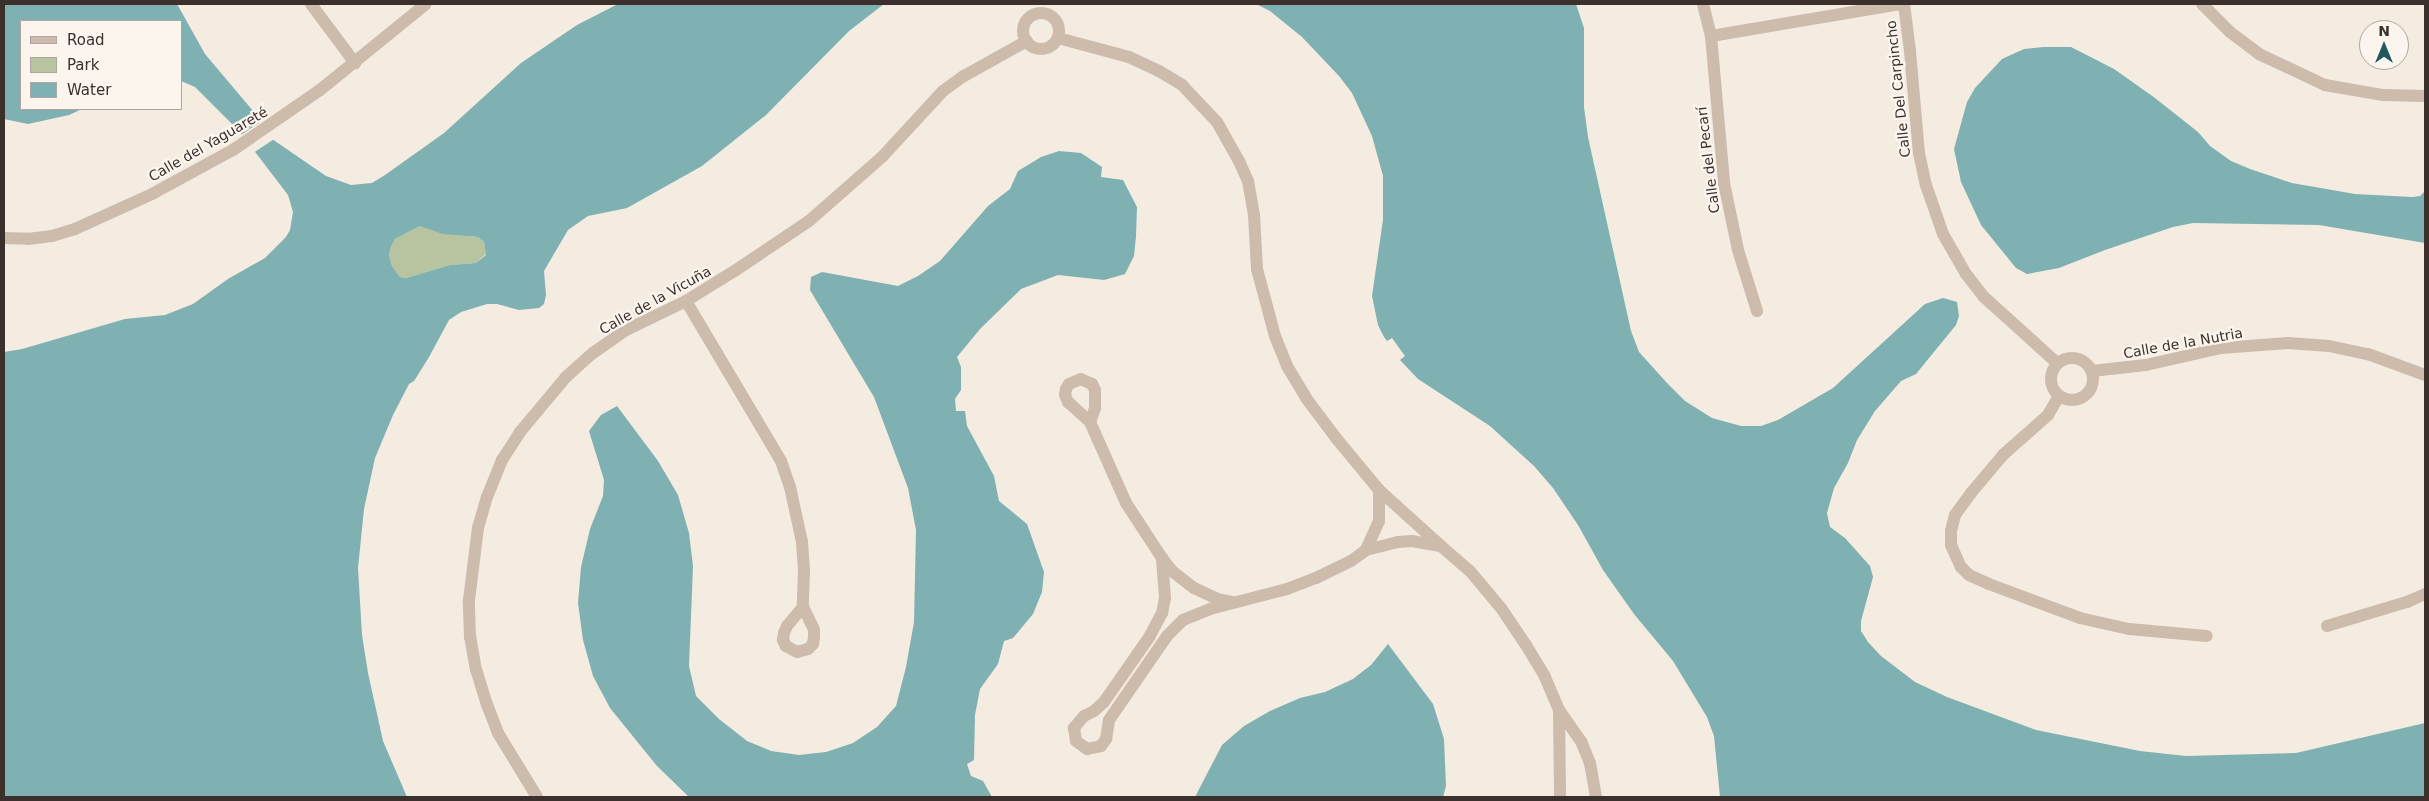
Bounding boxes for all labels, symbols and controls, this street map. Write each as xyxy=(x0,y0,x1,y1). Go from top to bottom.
legend xyxy=(20,20,182,110)
street label: Calle Del Carpincho xyxy=(1882,20,1914,158)
north arrow xyxy=(2359,20,2409,70)
text: N xyxy=(2378,23,2390,39)
text: Road xyxy=(67,31,105,49)
text: Park xyxy=(67,56,99,74)
text: Water xyxy=(67,81,111,99)
street label: Calle del Yaguareté xyxy=(145,103,271,185)
street label: Calle del Pecarí xyxy=(1693,106,1723,214)
street label: Calle de la Vicuña xyxy=(596,262,714,338)
street label: Calle de la Nutria xyxy=(2122,324,2244,362)

